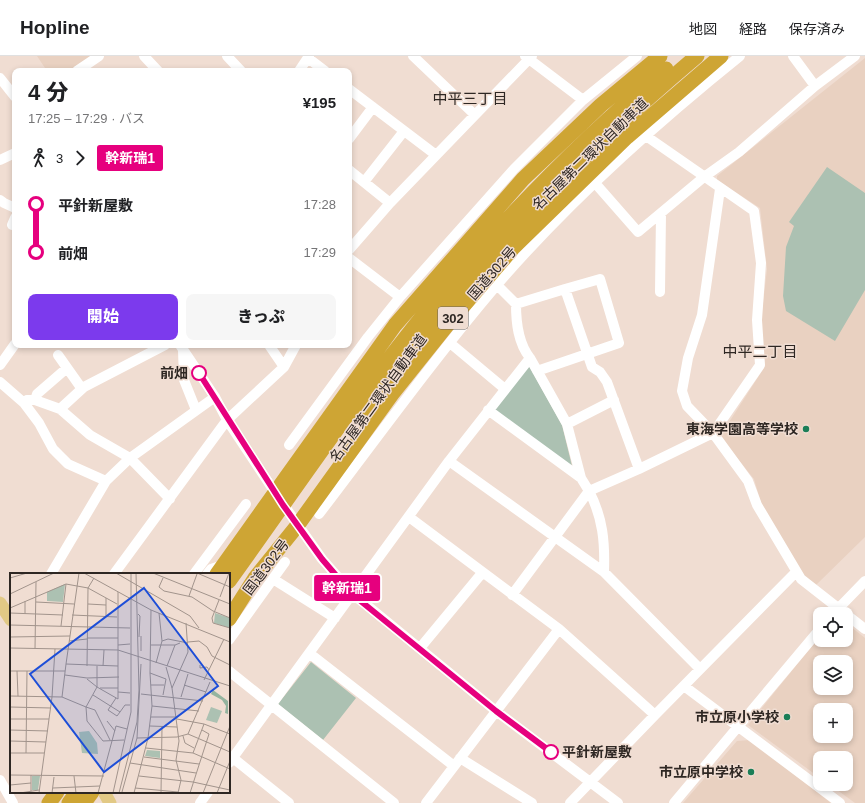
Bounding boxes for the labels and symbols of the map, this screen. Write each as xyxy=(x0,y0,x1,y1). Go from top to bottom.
district label: 中平三丁目 xyxy=(432,90,508,107)
street label: 名古屋第二環状自動車道 xyxy=(529,95,651,213)
street label: 国道302号 xyxy=(465,243,519,303)
road number: 302 xyxy=(438,307,468,329)
street label: 名古屋第二環状自動車道 xyxy=(326,331,430,465)
district label: 中平二丁目 xyxy=(722,343,798,360)
place label: 前畑 xyxy=(160,365,188,381)
marker: 前畑 xyxy=(191,365,207,381)
place label: 東海学園高等学校 xyxy=(686,421,798,437)
marker: 東海学園高等学校 xyxy=(801,424,811,434)
street label: 国道302号 xyxy=(240,536,292,598)
inset map xyxy=(10,573,230,793)
line badge: 幹新瑞1 xyxy=(319,575,375,601)
place label: 市立原小学校 xyxy=(695,709,779,725)
marker: 市立原小学校 xyxy=(782,712,792,722)
marker: 平針新屋敷 xyxy=(543,744,559,760)
place label: 平針新屋敷 xyxy=(562,744,632,760)
place label: 市立原中学校 xyxy=(659,764,743,780)
marker: 市立原中学校 xyxy=(746,767,756,777)

